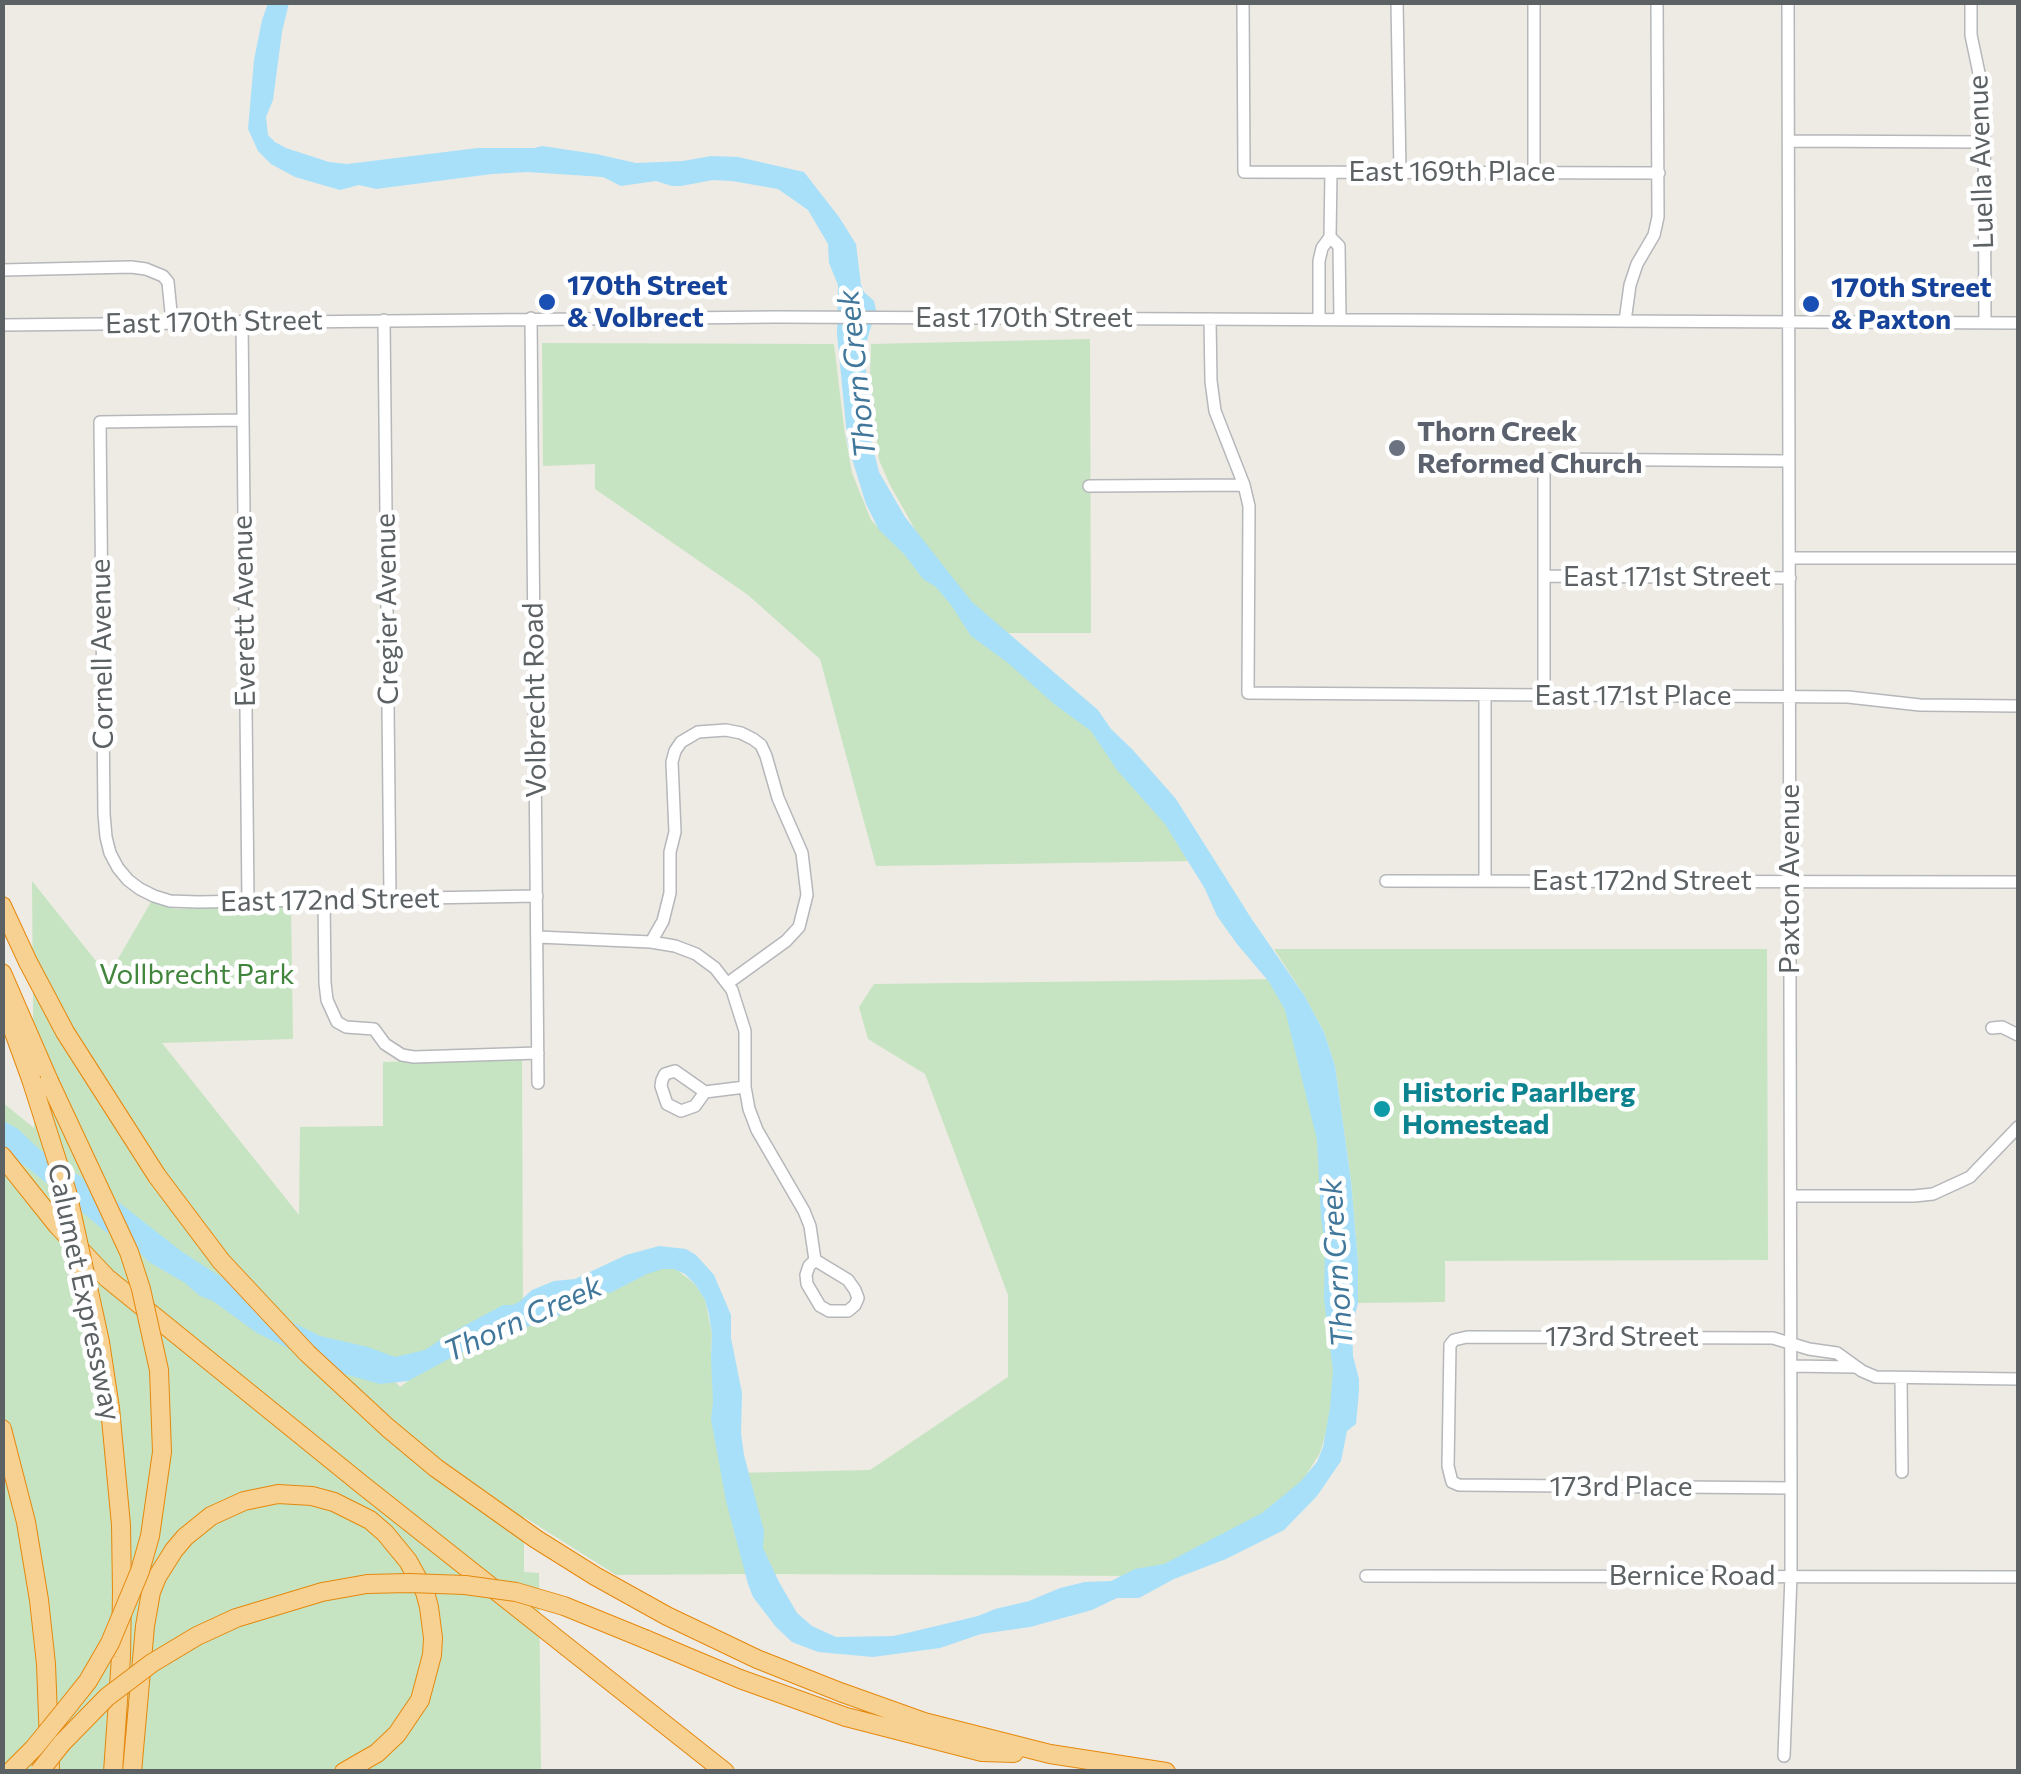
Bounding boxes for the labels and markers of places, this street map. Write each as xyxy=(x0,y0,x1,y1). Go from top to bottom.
place label: 170th Street & Volbrect xyxy=(567,269,728,335)
place label: 170th Street & Paxton xyxy=(1831,271,1992,337)
marker: 170th Street & Volbrect xyxy=(536,291,558,313)
marker: 170th Street & Paxton xyxy=(1800,293,1822,315)
place label: Thorn Creek Reformed Church xyxy=(1417,415,1642,481)
marker: Thorn Creek Reformed Church xyxy=(1386,437,1408,459)
place label: Historic Paarlberg Homestead xyxy=(1402,1076,1636,1142)
marker: Historic Paarlberg Homestead xyxy=(1371,1098,1393,1120)

